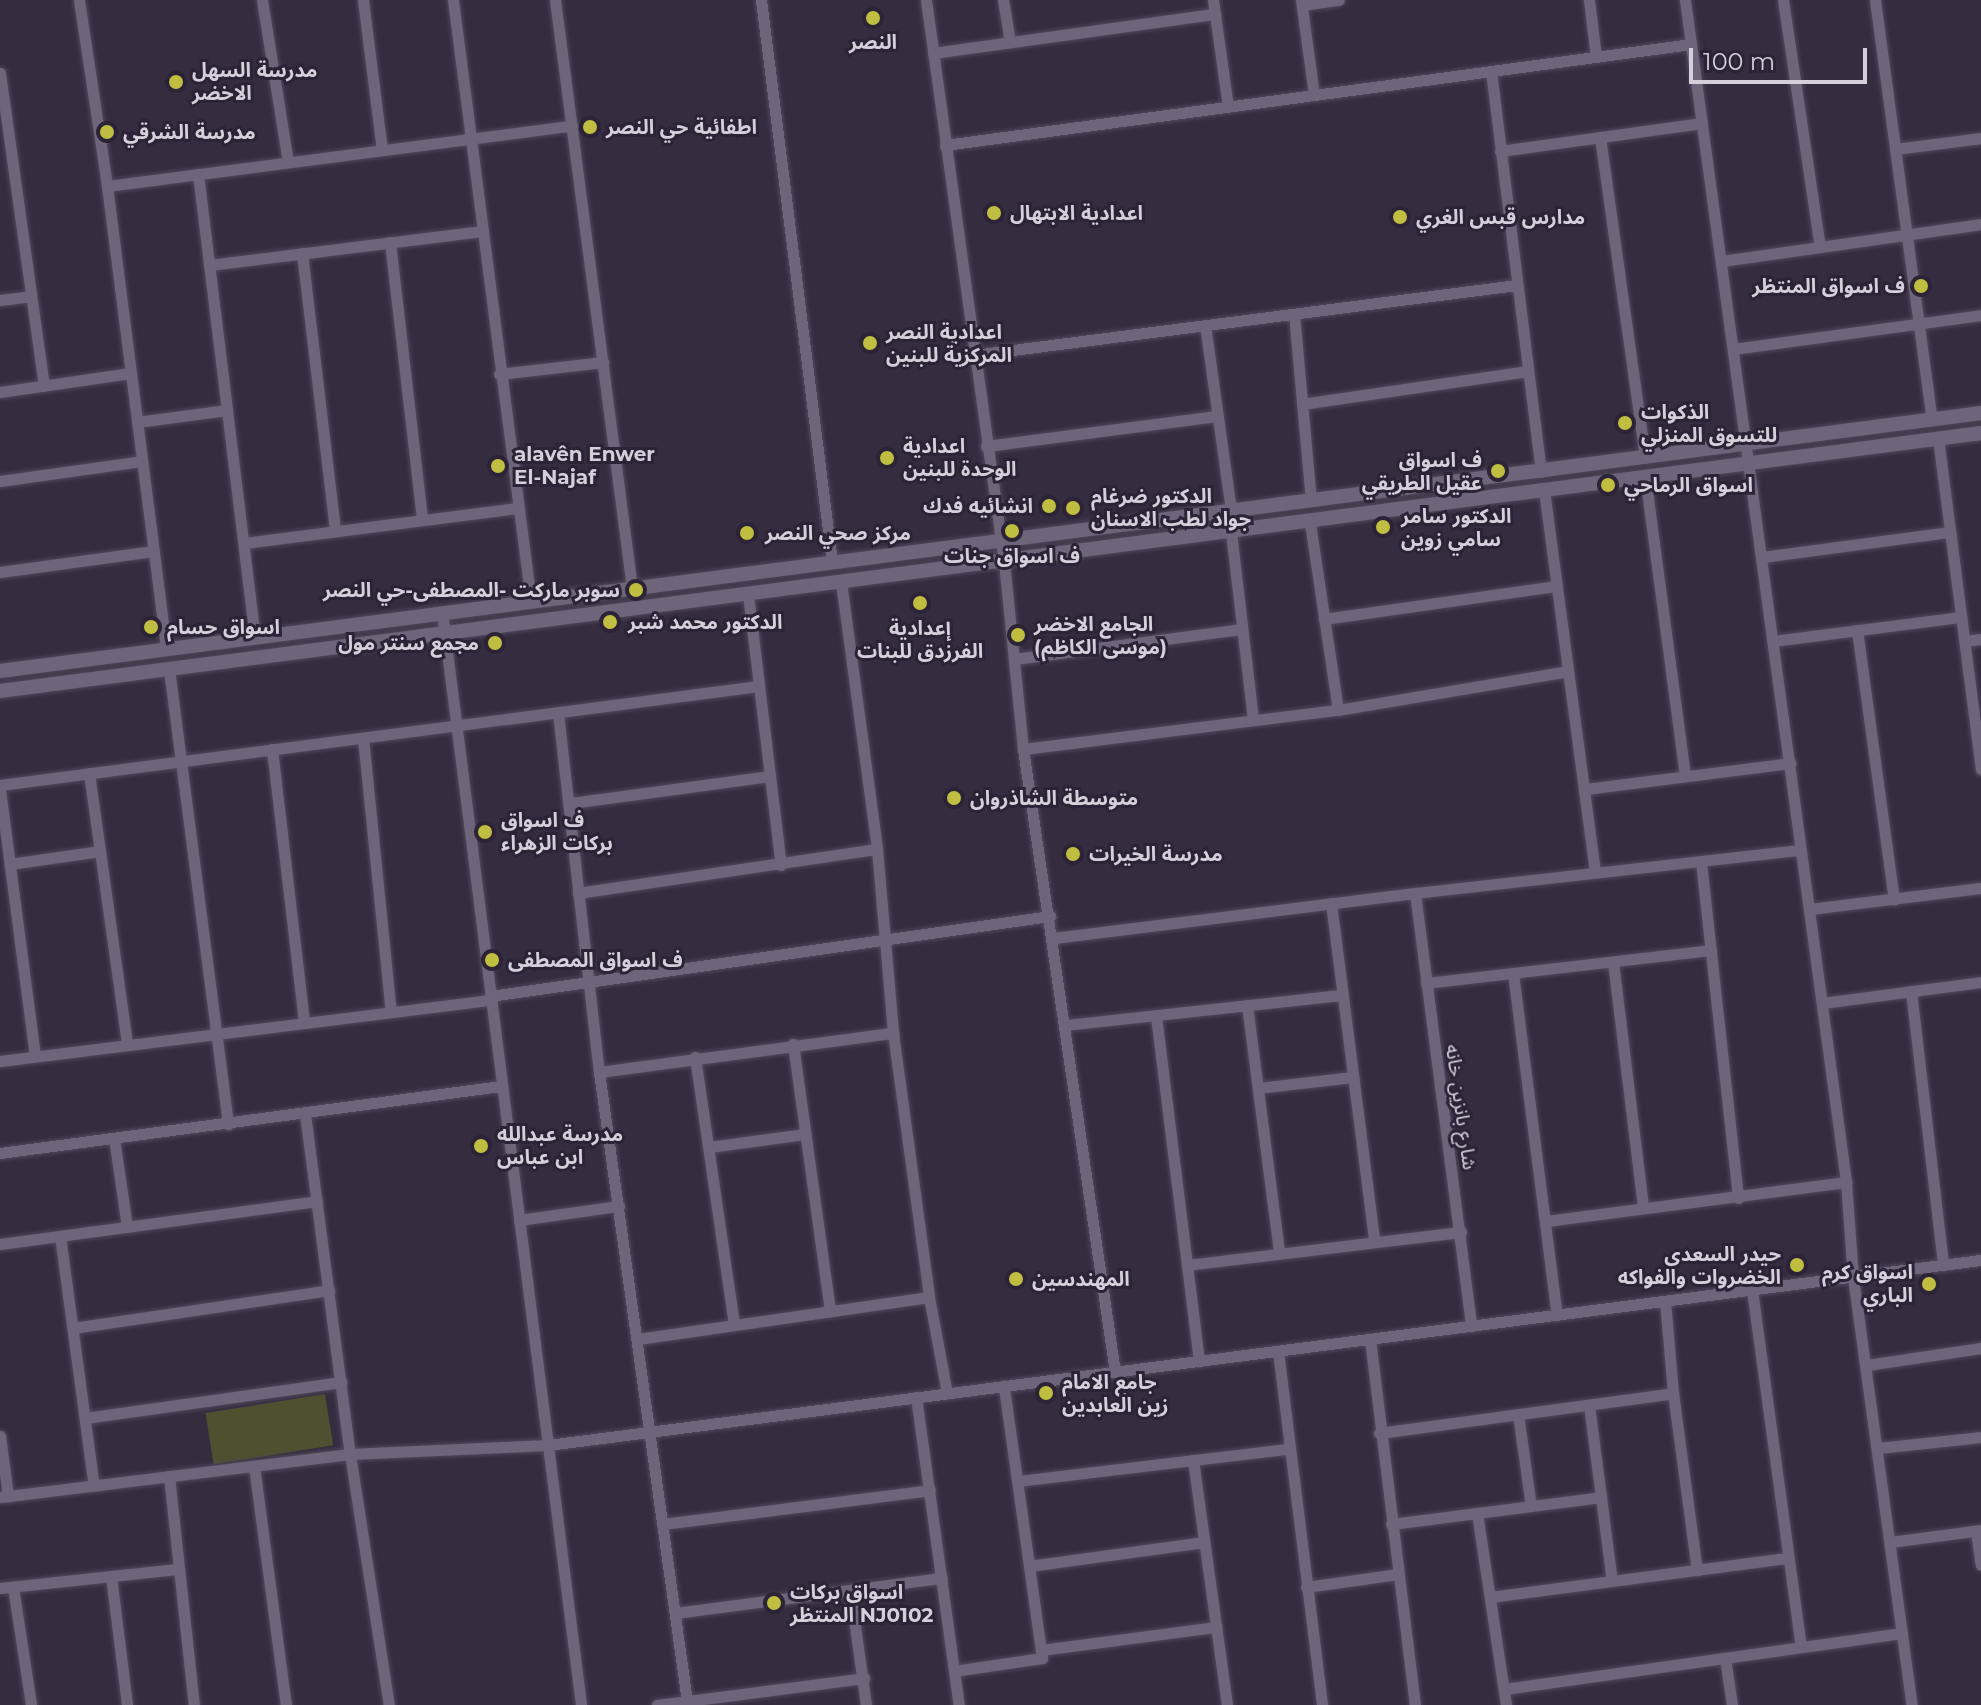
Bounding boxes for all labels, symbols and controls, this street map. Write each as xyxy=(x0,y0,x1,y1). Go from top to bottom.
marker: النصر xyxy=(864,9,882,27)
place label: النصر xyxy=(849,30,897,54)
scale bar xyxy=(1693,32,1871,82)
text: 100 m xyxy=(1703,47,1775,76)
place label: مدرسة السهل الاخضر xyxy=(192,58,317,105)
marker: مدرسة السهل الاخضر xyxy=(167,73,185,91)
place label: اطفائية حي النصر xyxy=(606,115,757,139)
marker: اطفائية حي النصر xyxy=(581,118,599,136)
place label: مدرسة الشرقي xyxy=(123,120,256,144)
marker: مدرسة الشرقي xyxy=(98,123,116,141)
place label: اعدادية الابتهال xyxy=(1010,201,1143,225)
marker: اعدادية الابتهال xyxy=(985,204,1003,222)
place label: مدارس قبس الغري xyxy=(1416,205,1585,229)
marker: مدارس قبس الغري xyxy=(1391,208,1409,226)
place label: ف اسواق المنتظر xyxy=(1752,274,1905,298)
marker: ف اسواق المنتظر xyxy=(1912,277,1930,295)
place label: اعدادية النصر المركزية للبنين xyxy=(886,320,1012,367)
marker: اعدادية النصر المركزية للبنين xyxy=(861,334,879,352)
place label: الذكوات للتسوق المنزلي xyxy=(1641,400,1777,447)
marker: الذكوات للتسوق المنزلي xyxy=(1616,414,1634,432)
place label: اعدادية الوحدة للبنين xyxy=(903,434,1016,481)
place label: alavên Enwer El-Najaf xyxy=(514,442,655,489)
place label: ف اسواق عقيل الطريقي xyxy=(1362,448,1482,495)
marker: اعدادية الوحدة للبنين xyxy=(878,449,896,467)
marker: alavên Enwer El-Najaf xyxy=(489,457,507,475)
marker: ف اسواق عقيل الطريقي xyxy=(1489,462,1507,480)
place label: اسواق الرماحي xyxy=(1624,473,1753,497)
marker: اسواق الرماحي xyxy=(1599,476,1617,494)
place label: الدكتور ضرغام جواد لطب الاسنان xyxy=(1091,484,1251,531)
place label: انشائيه فدك xyxy=(923,494,1033,518)
marker: انشائيه فدك xyxy=(1040,497,1058,515)
marker: الدكتور ضرغام جواد لطب الاسنان xyxy=(1062,497,1084,519)
place label: الدكتور سامر سامي زوين xyxy=(1401,504,1511,551)
marker: الدكتور سامر سامي زوين xyxy=(1372,516,1394,538)
place label: مركز صحي النصر xyxy=(765,521,911,545)
marker: مركز صحي النصر xyxy=(736,522,758,544)
marker: ف اسواق جنات xyxy=(1003,522,1021,540)
place label: ف اسواق جنات xyxy=(944,544,1080,568)
place label: سوبر ماركت -المصطفى-حي النصر xyxy=(323,578,620,602)
marker: سوبر ماركت -المصطفى-حي النصر xyxy=(627,581,645,599)
marker: إعدادية الفرزدق للبنات xyxy=(911,594,929,612)
place label: الدكتور محمد شبر xyxy=(628,610,782,634)
marker: الدكتور محمد شبر xyxy=(599,611,621,633)
place label: الجامع الاخضر (موسى الكاظم) xyxy=(1034,612,1167,659)
place label: اسواق حسام xyxy=(167,615,280,639)
place label: إعدادية الفرزدق للبنات xyxy=(857,616,983,663)
marker: اسواق حسام xyxy=(142,618,160,636)
marker: الجامع الاخضر (موسى الكاظم) xyxy=(1009,626,1027,644)
place label: مجمع سنتر مول xyxy=(338,631,479,655)
marker: مجمع سنتر مول xyxy=(486,634,504,652)
place label: متوسطة الشاذروان xyxy=(970,786,1138,810)
marker: متوسطة الشاذروان xyxy=(945,789,963,807)
place label: ف اسواق بركات الزهراء xyxy=(501,808,613,855)
marker: ف اسواق بركات الزهراء xyxy=(476,823,494,841)
place label: مدرسة الخيرات xyxy=(1089,842,1223,866)
marker: مدرسة الخيرات xyxy=(1064,845,1082,863)
place label: ف اسواق المصطفى xyxy=(508,948,683,972)
marker: ف اسواق المصطفى xyxy=(483,951,501,969)
street label: شارع بانزين خانه xyxy=(1440,1043,1482,1171)
place label: مدرسة عبدالله ابن عباس xyxy=(497,1122,623,1169)
marker: مدرسة عبدالله ابن عباس xyxy=(472,1137,490,1155)
place label: حيدر السعدي الخضروات والفواكه xyxy=(1618,1242,1781,1289)
marker: حيدر السعدي الخضروات والفواكه xyxy=(1788,1256,1806,1274)
place label: اسواق كرم الباري xyxy=(1822,1260,1913,1307)
place label: المهندسين xyxy=(1032,1267,1130,1291)
marker: المهندسين xyxy=(1007,1270,1025,1288)
marker: اسواق كرم الباري xyxy=(1920,1275,1938,1293)
place label: جامع الامام زين العابدين xyxy=(1062,1370,1168,1417)
marker: جامع الامام زين العابدين xyxy=(1037,1384,1055,1402)
place label: اسواق بركات المنتظر NJ0102 xyxy=(790,1580,933,1627)
marker: اسواق بركات المنتظر NJ0102 xyxy=(765,1594,783,1612)

